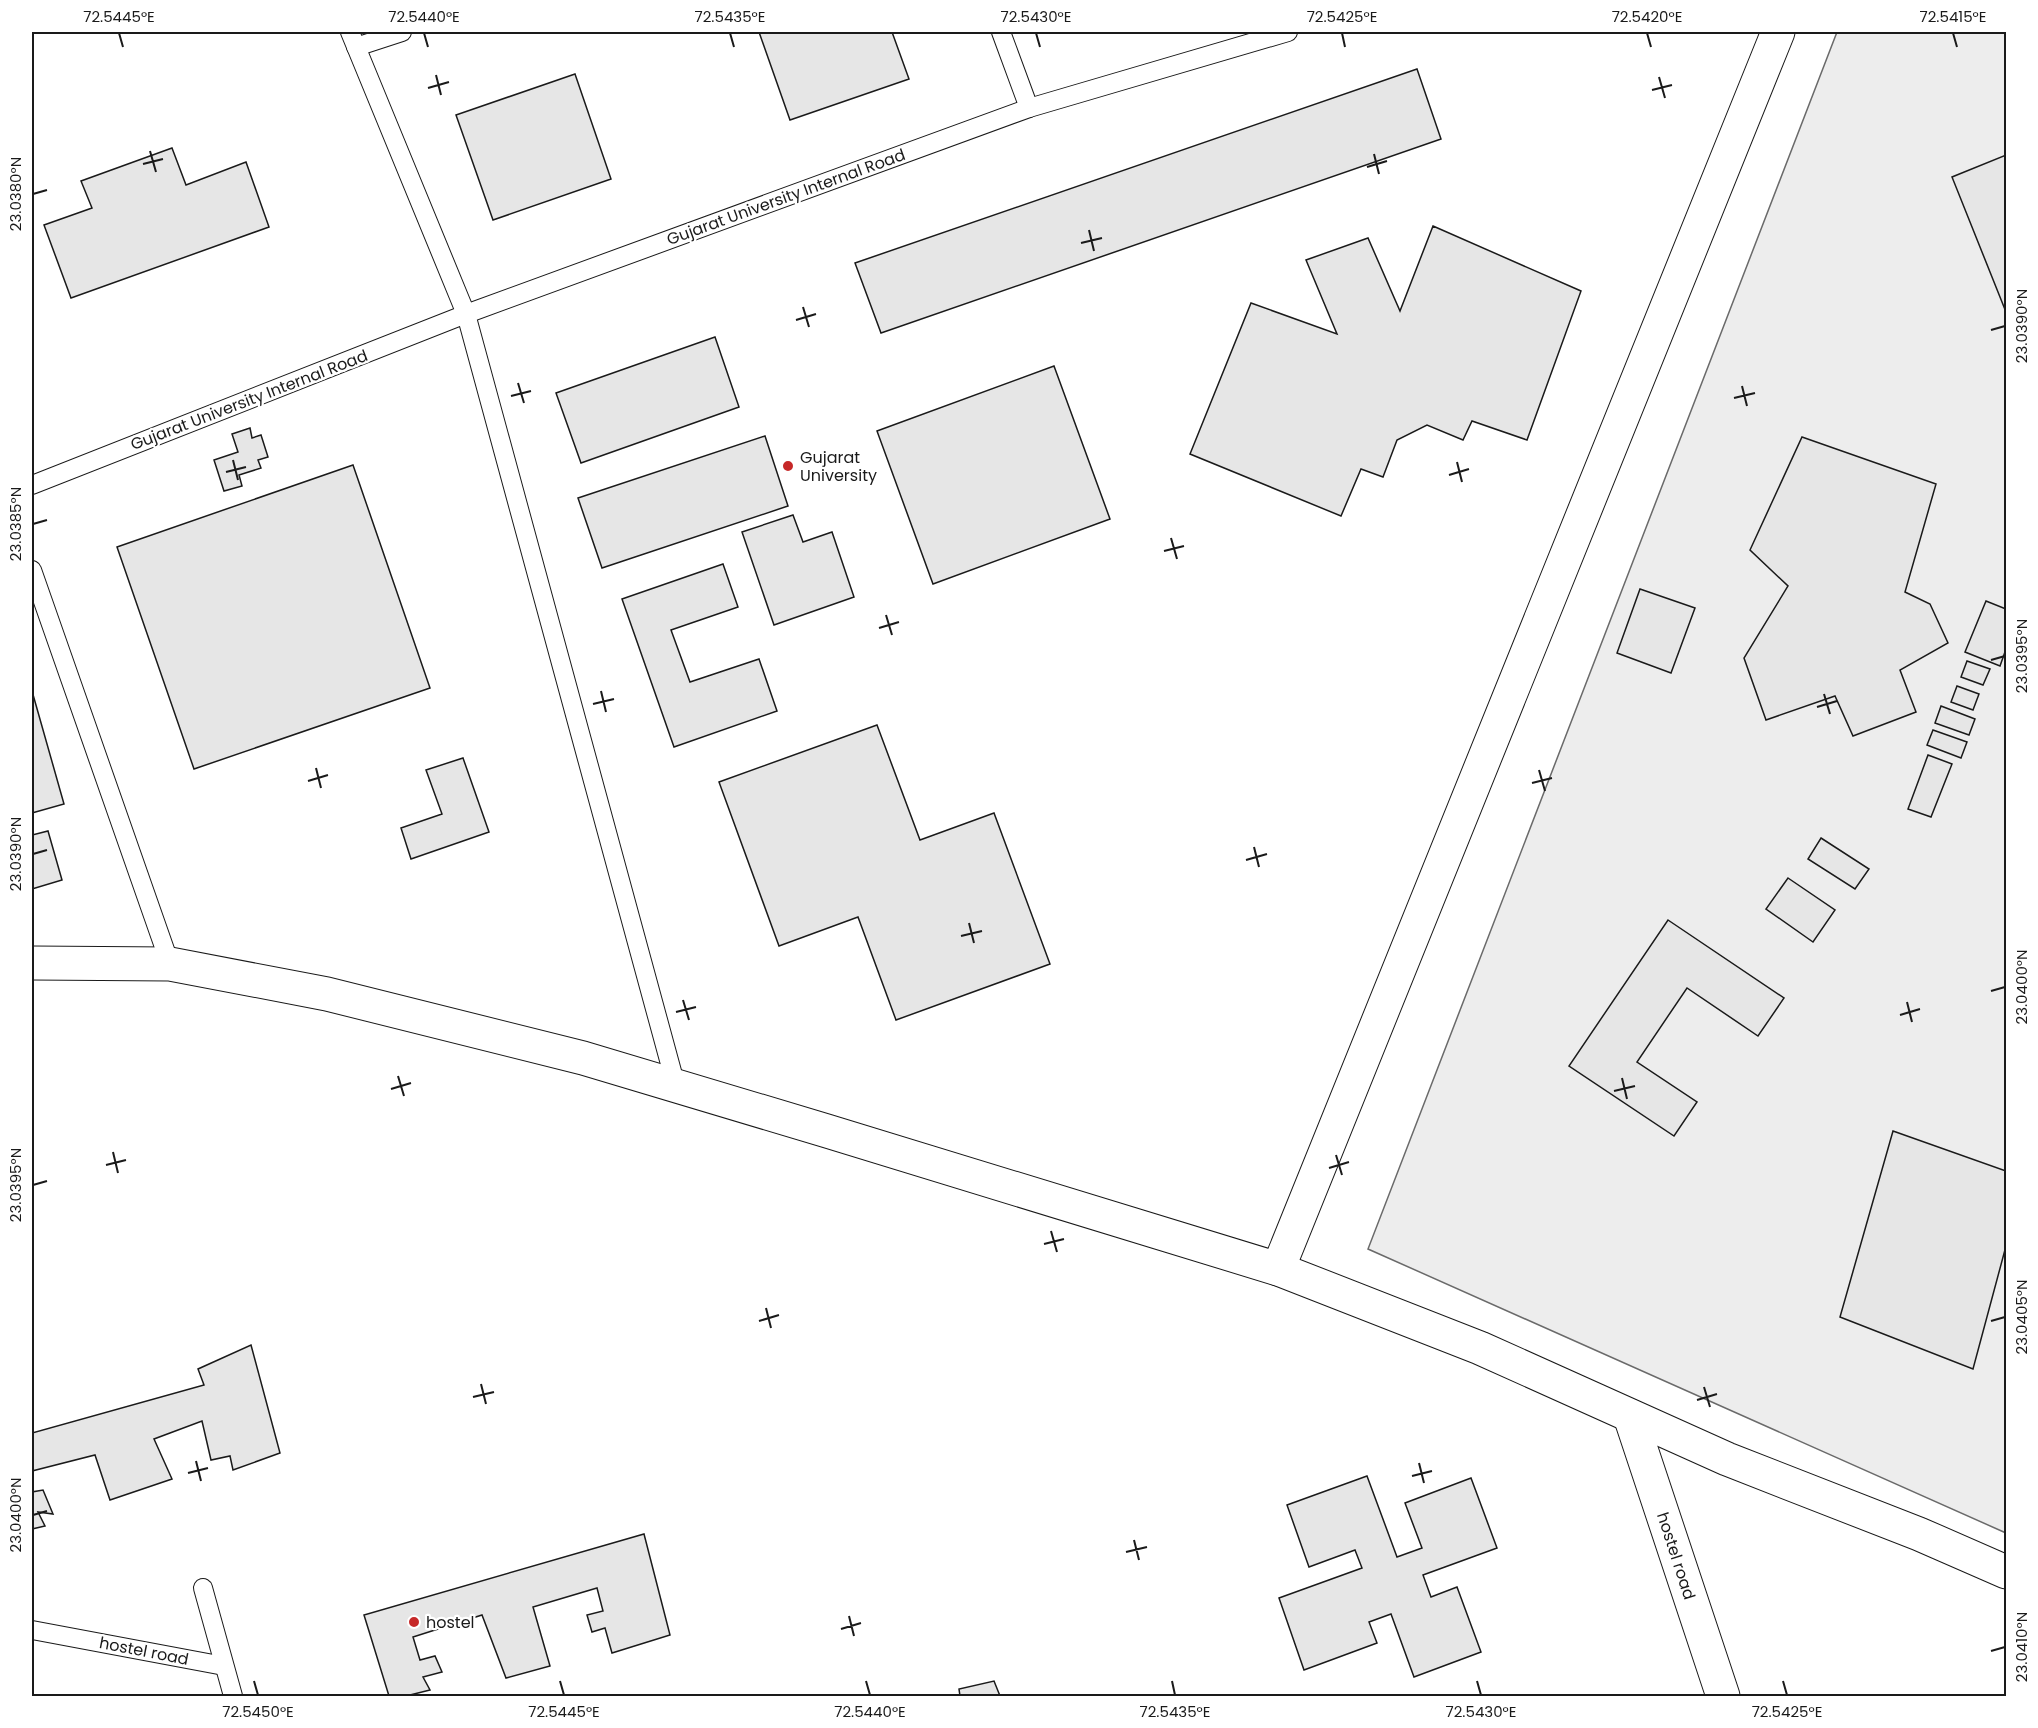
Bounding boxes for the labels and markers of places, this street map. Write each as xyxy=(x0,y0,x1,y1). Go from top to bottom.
place label: Gujarat University xyxy=(800,446,877,487)
marker: Gujarat University xyxy=(781,459,795,473)
place label: hostel xyxy=(426,1611,475,1634)
marker: hostel xyxy=(407,1615,421,1629)

